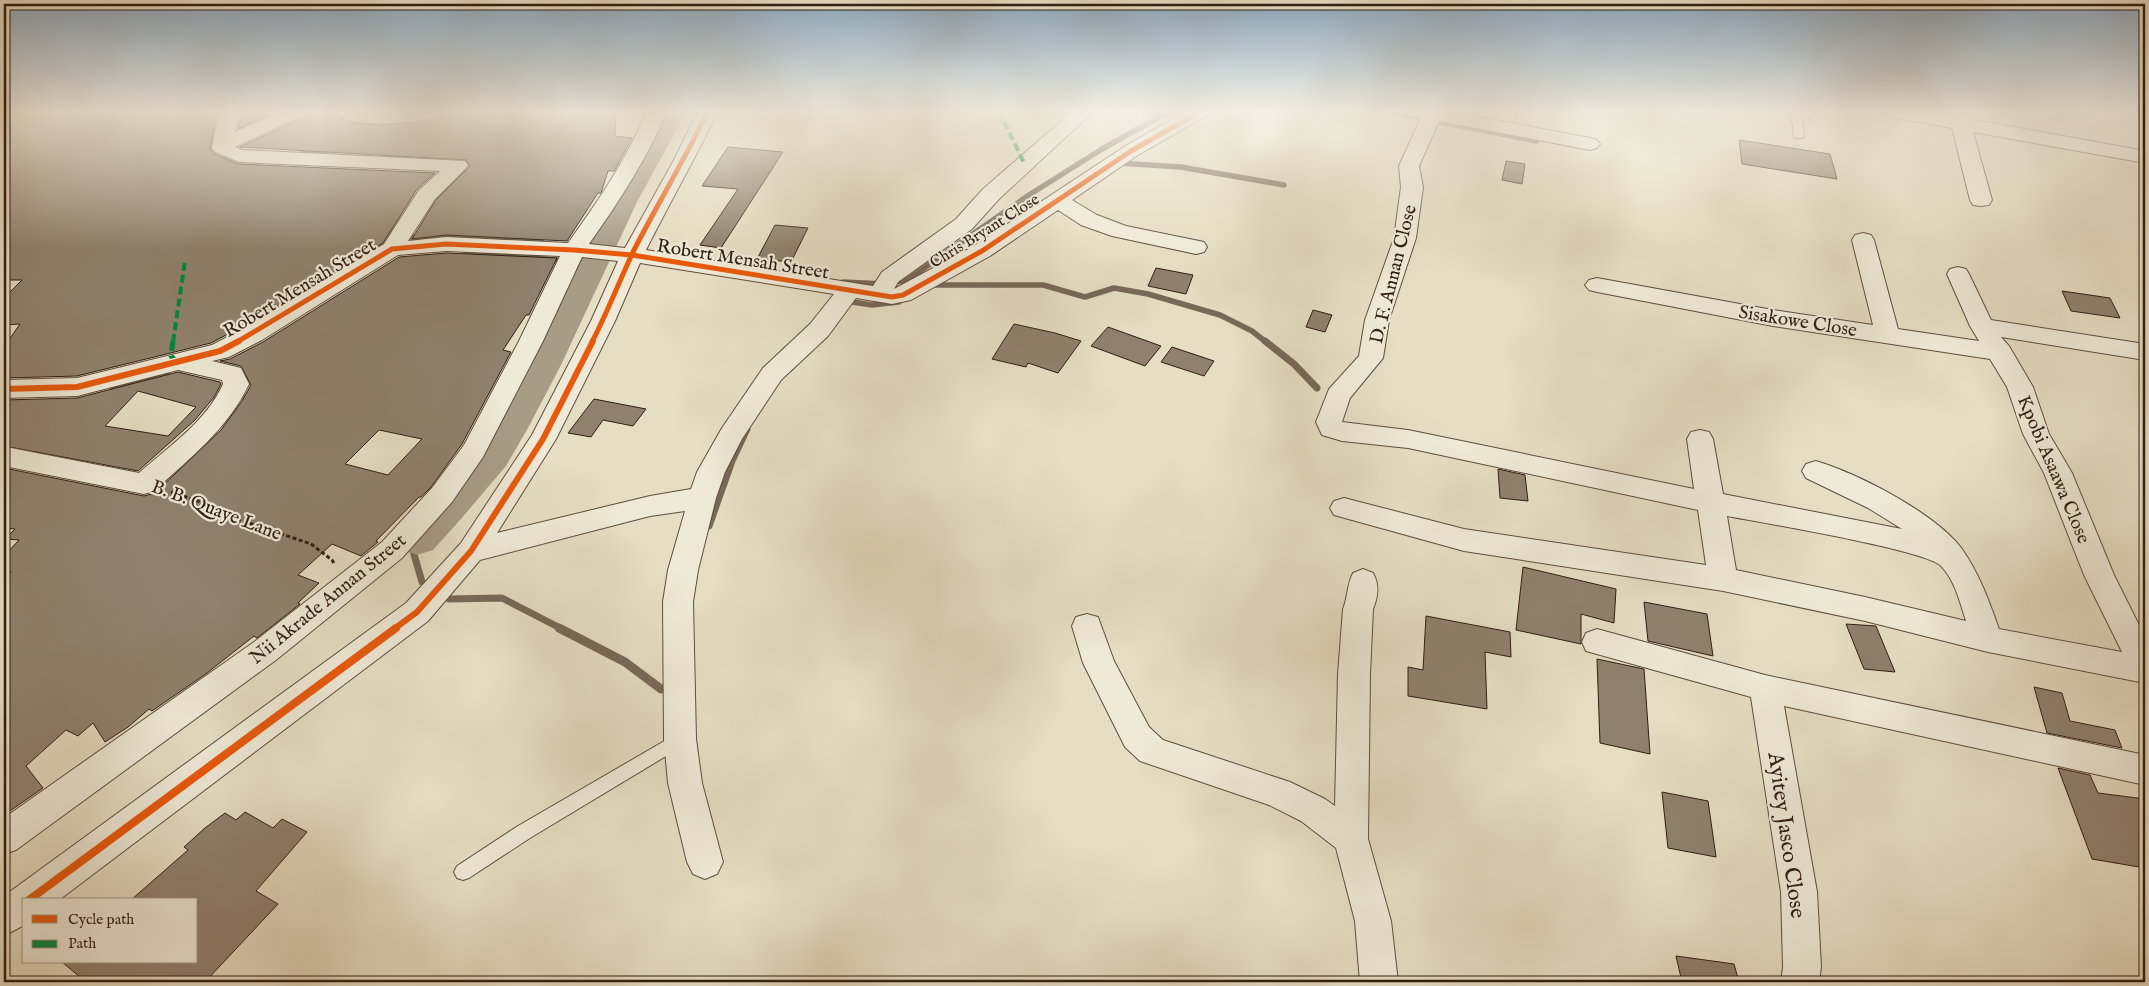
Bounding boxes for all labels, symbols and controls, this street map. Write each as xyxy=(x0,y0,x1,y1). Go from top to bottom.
street label: Chris Bryant Close xyxy=(927,190,1043,273)
street label: D. F. Annan Close xyxy=(1365,202,1423,346)
street label: Robert Mensah Street xyxy=(219,233,381,344)
street label: Robert Mensah Street xyxy=(655,235,831,286)
street label: Sisakowe Close xyxy=(1737,301,1859,343)
street label: Kpobi Asaawa Close xyxy=(2011,392,2095,548)
street label: B. B. Quaye Lane xyxy=(148,475,285,547)
street label: Nii Akrade Annan Street xyxy=(245,529,412,670)
street label: Ayitey Jasco Close xyxy=(1760,749,1812,920)
legend xyxy=(22,898,198,964)
text: Cycle path xyxy=(68,910,134,929)
text: Path xyxy=(68,934,96,953)

